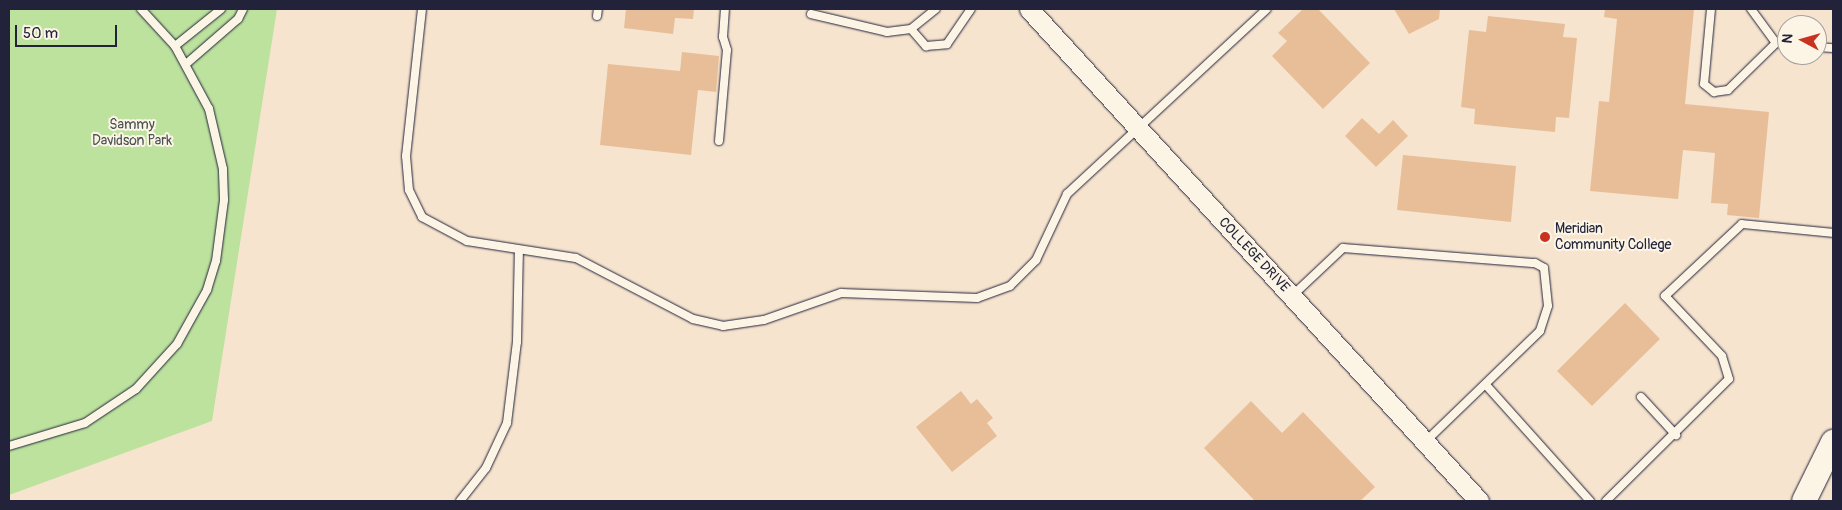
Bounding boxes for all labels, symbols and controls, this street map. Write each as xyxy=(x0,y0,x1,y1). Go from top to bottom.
scale bar xyxy=(18,15,120,47)
north arrow xyxy=(1777,15,1827,65)
text: 50 m xyxy=(23,24,58,43)
text: N xyxy=(1779,33,1797,44)
park label: Sammy Davidson Park xyxy=(92,117,172,150)
street label: COLLEGE DRIVE xyxy=(1215,214,1293,296)
place label: Meridian Community College xyxy=(1555,221,1671,253)
marker: Meridian Community College xyxy=(1539,231,1551,243)

